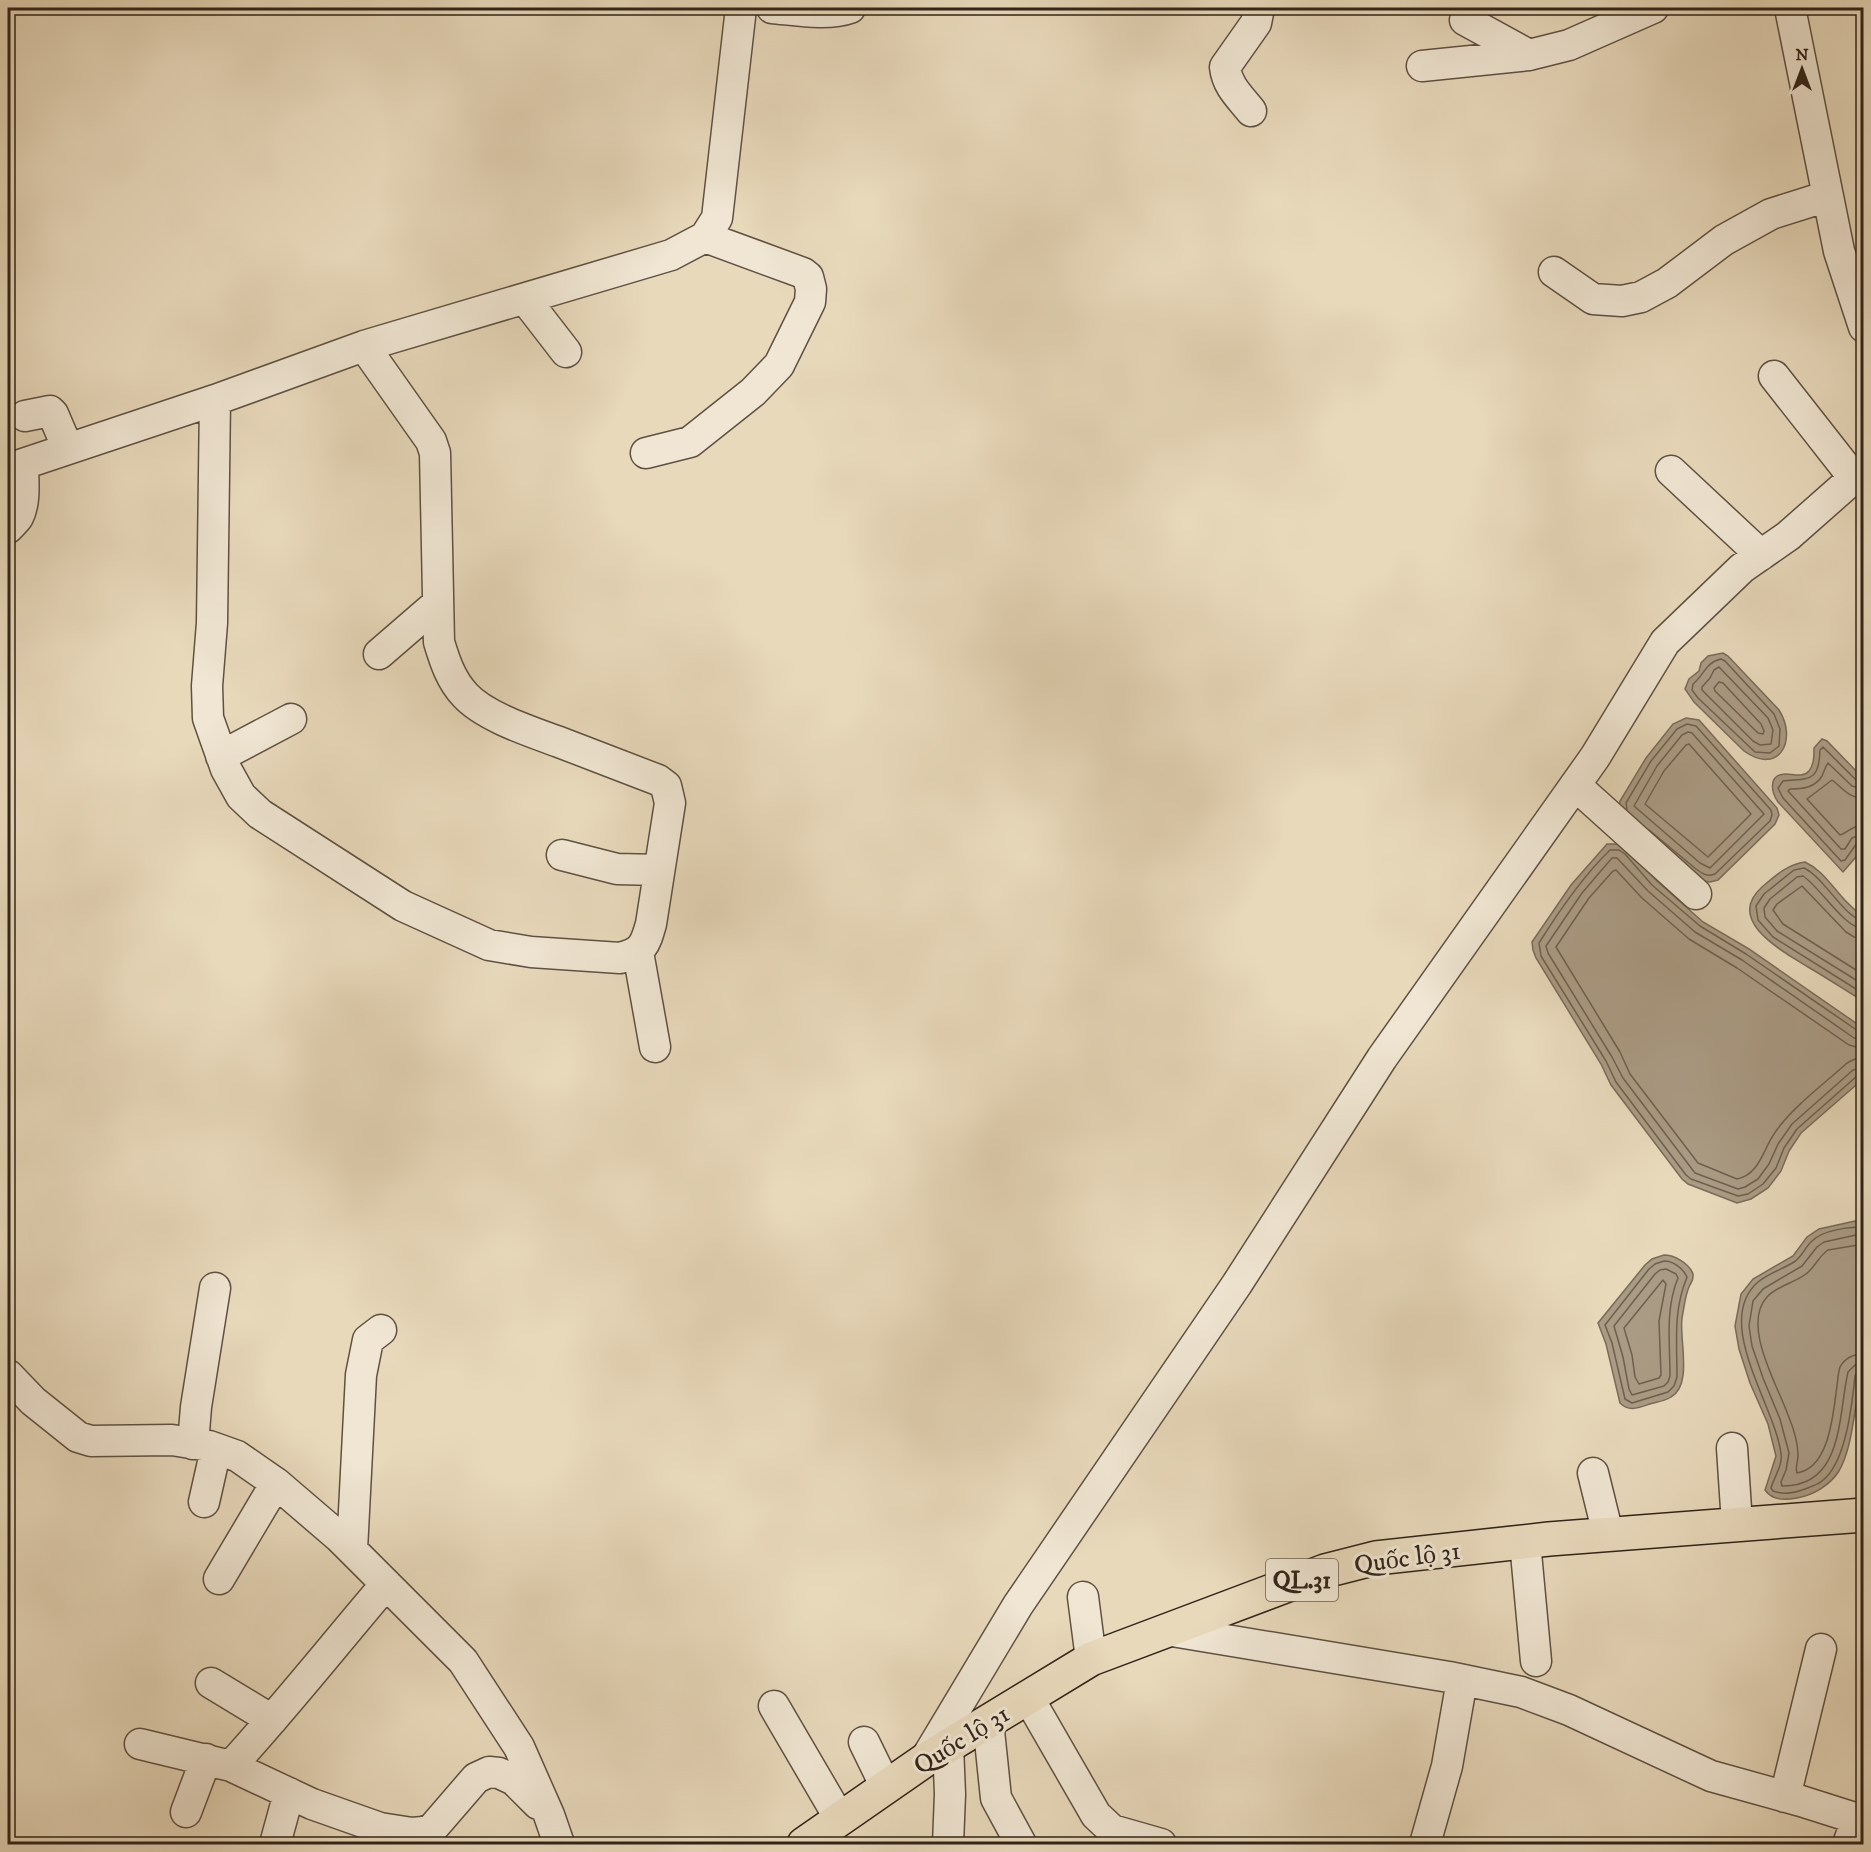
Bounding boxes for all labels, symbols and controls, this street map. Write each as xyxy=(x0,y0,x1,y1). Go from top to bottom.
north arrow xyxy=(1772,39,1832,99)
text: N xyxy=(1795,45,1809,65)
street label: Quốc lộ 31 xyxy=(1352,1535,1463,1582)
road number: QL.31 xyxy=(1266,1559,1338,1601)
street label: Quốc lộ 31 xyxy=(908,1698,1016,1783)

